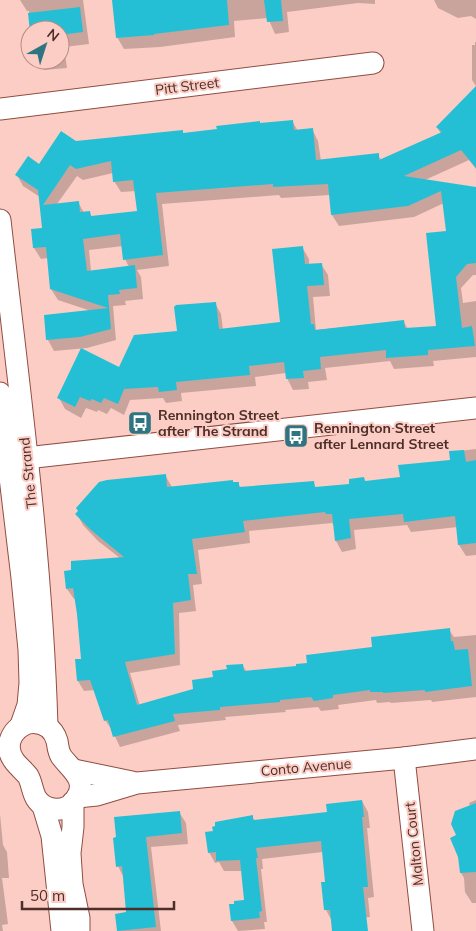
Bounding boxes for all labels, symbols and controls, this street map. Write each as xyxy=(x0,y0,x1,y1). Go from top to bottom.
north arrow xyxy=(20,20,70,70)
text: N xyxy=(43,25,63,45)
street label: Pitt Street xyxy=(154,73,220,99)
place label: Rennington Street after The Strand xyxy=(158,406,280,440)
bus stop icon: Rennington Street after The Strand xyxy=(127,410,153,436)
place label: Rennington Street after Lennard Street xyxy=(314,419,450,453)
bus stop icon: Rennington Street after Lennard Street xyxy=(283,423,309,449)
street label: The Strand xyxy=(15,436,41,510)
street label: Conto Avenue xyxy=(260,754,352,780)
street label: Malton Court xyxy=(401,801,427,887)
scale bar xyxy=(22,878,175,910)
text: 50 m xyxy=(30,886,65,905)

